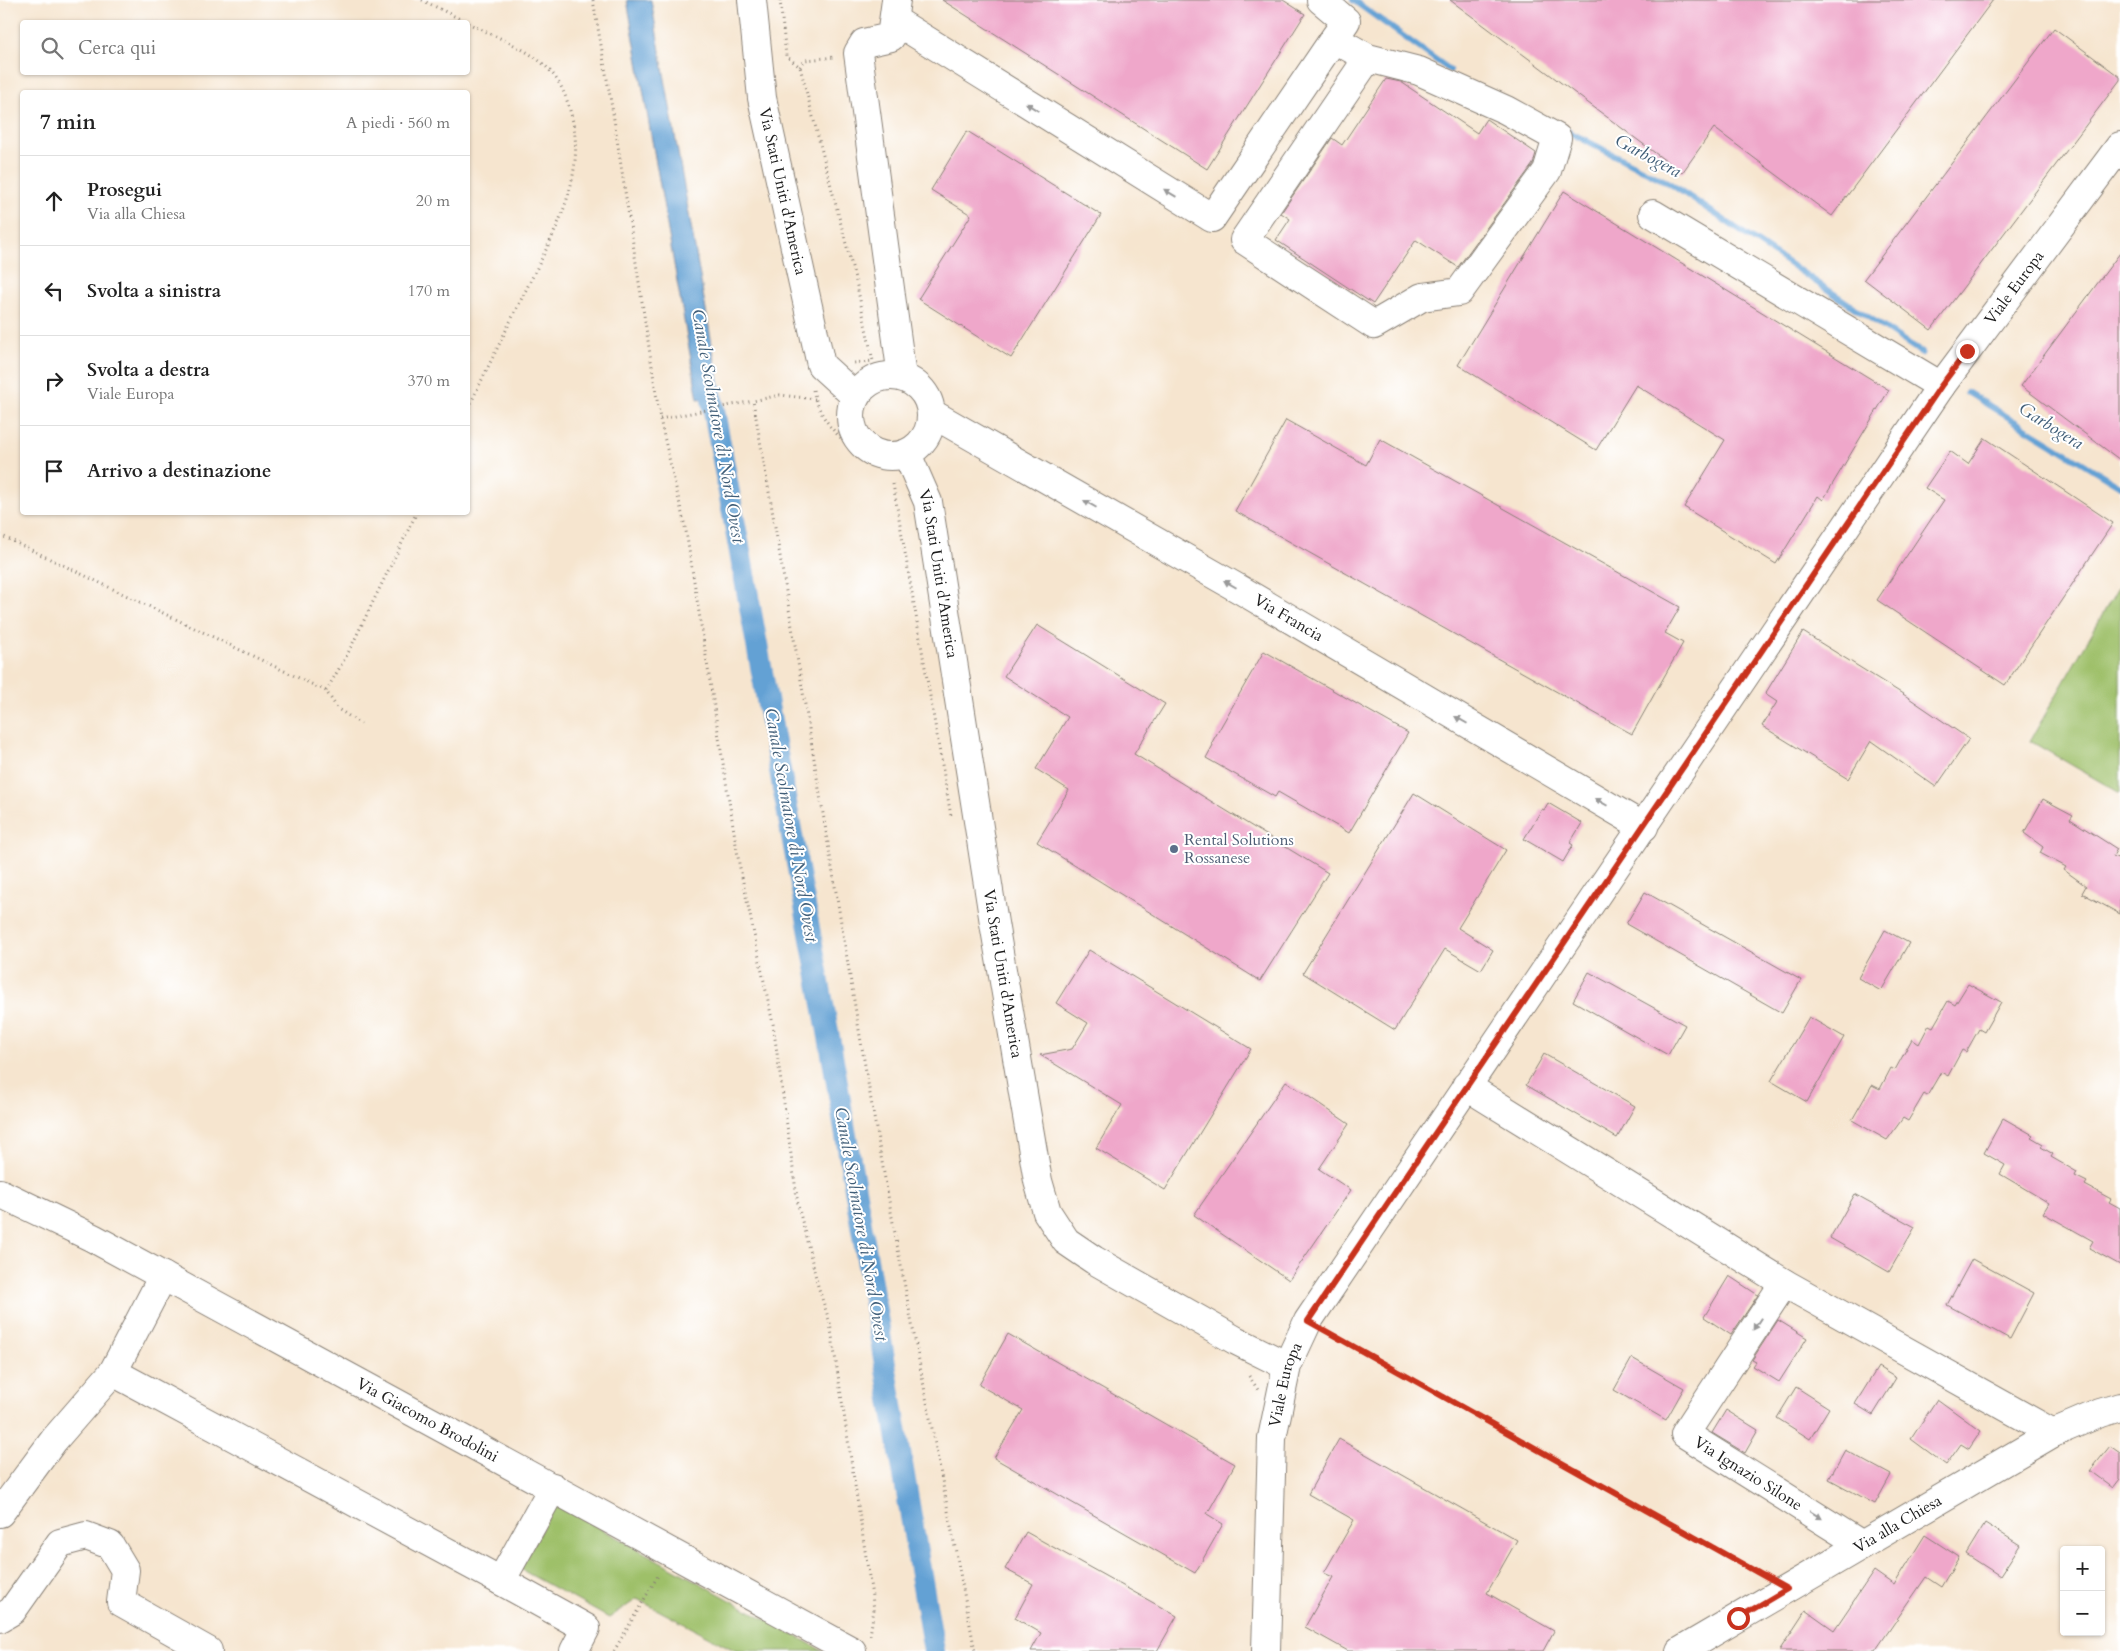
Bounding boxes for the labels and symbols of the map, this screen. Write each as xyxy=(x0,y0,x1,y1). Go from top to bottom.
one-way arrow xyxy=(1026,103,1039,112)
street label: Via Stati Uniti d'America xyxy=(753,105,812,277)
water label: Garbogera xyxy=(1610,128,1686,184)
one-way arrow xyxy=(1164,189,1177,198)
street label: Viale Europa xyxy=(1979,246,2049,329)
water label: Canale Scolmatore di Nord Ovest xyxy=(685,307,751,546)
route end xyxy=(1956,340,1979,363)
water label: Garbogera xyxy=(2014,396,2088,456)
street label: Via Stati Uniti d'America xyxy=(913,486,963,660)
one-way arrow xyxy=(1083,499,1096,508)
one-way arrow xyxy=(1224,580,1237,589)
street label: Via Francia xyxy=(1250,589,1327,647)
water label: Canale Scolmatore di Nord Ovest xyxy=(758,706,824,945)
one-way arrow xyxy=(1455,715,1468,724)
one-way arrow xyxy=(1594,798,1609,806)
place label: Rental Solutions Rossanese xyxy=(1184,829,1294,869)
marker: Rental Solutions Rossanese xyxy=(1168,843,1180,855)
street label: Via Stati Uniti d'America xyxy=(978,888,1028,1060)
water label: Canale Scolmatore di Nord Ovest xyxy=(828,1105,894,1344)
one-way arrow xyxy=(1753,1317,1762,1330)
street label: Viale Europa xyxy=(1264,1339,1308,1429)
street label: Via Giacomo Brodolini xyxy=(352,1372,503,1468)
street label: Via Ignazio Silone xyxy=(1690,1431,1807,1516)
street label: Via alla Chiesa xyxy=(1849,1490,1946,1559)
one-way arrow xyxy=(1809,1511,1822,1520)
route start xyxy=(1727,1607,1750,1630)

